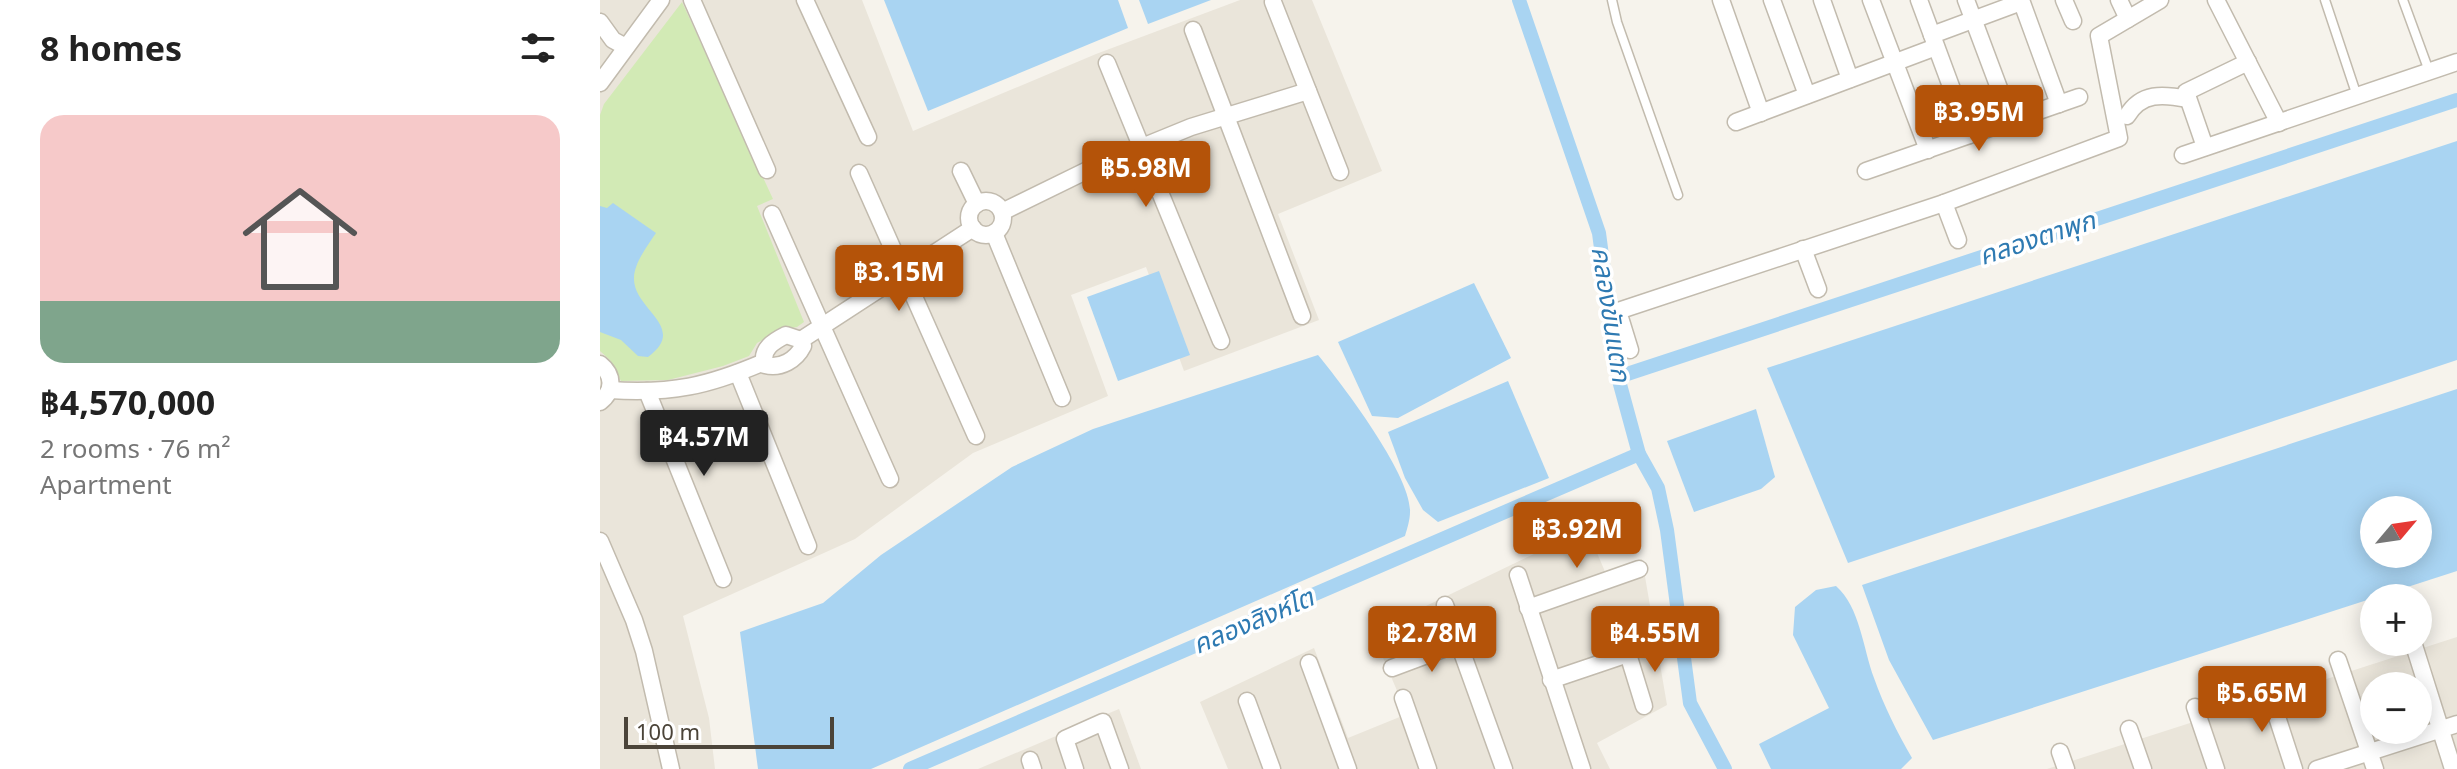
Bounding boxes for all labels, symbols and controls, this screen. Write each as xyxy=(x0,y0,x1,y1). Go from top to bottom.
text: 8 homes xyxy=(40,25,182,71)
icon: filters xyxy=(516,26,560,70)
pin: ฿3.95M xyxy=(1914,85,2044,153)
text: ฿3.95M xyxy=(1933,93,2025,129)
pin: ฿5.98M xyxy=(1081,141,1211,209)
text: ฿5.98M xyxy=(1100,149,1192,185)
icon: home xyxy=(228,167,372,311)
water label: คลองตาพุก xyxy=(1974,201,2101,273)
water label: คลองขันแตก xyxy=(1584,244,1641,385)
pin: ฿3.15M xyxy=(834,245,964,313)
text: ฿3.15M xyxy=(853,253,945,289)
text: ฿4,570,000 xyxy=(40,379,215,425)
pin: ฿4.57M xyxy=(639,410,769,478)
text: ฿4.57M xyxy=(658,418,750,454)
text: 2 rooms · 76 m² xyxy=(40,430,230,466)
text: Apartment xyxy=(40,466,172,502)
north arrow xyxy=(2360,496,2432,568)
map controls xyxy=(2360,496,2432,744)
pin: ฿3.92M xyxy=(1512,502,1642,570)
text: ฿3.92M xyxy=(1531,510,1623,546)
water label: คลองสิงห์โต xyxy=(1187,578,1320,662)
button: + xyxy=(2360,584,2432,656)
pin: ฿2.78M xyxy=(1367,606,1497,674)
pin: ฿4.55M xyxy=(1590,606,1720,674)
text: ฿2.78M xyxy=(1386,614,1478,650)
text: ฿4.55M xyxy=(1609,614,1701,650)
pin: ฿5.65M xyxy=(2197,666,2327,734)
button: − xyxy=(2360,672,2432,744)
text: ฿5.65M xyxy=(2216,674,2308,710)
scale bar xyxy=(624,713,834,749)
text: 100 m xyxy=(636,716,700,746)

